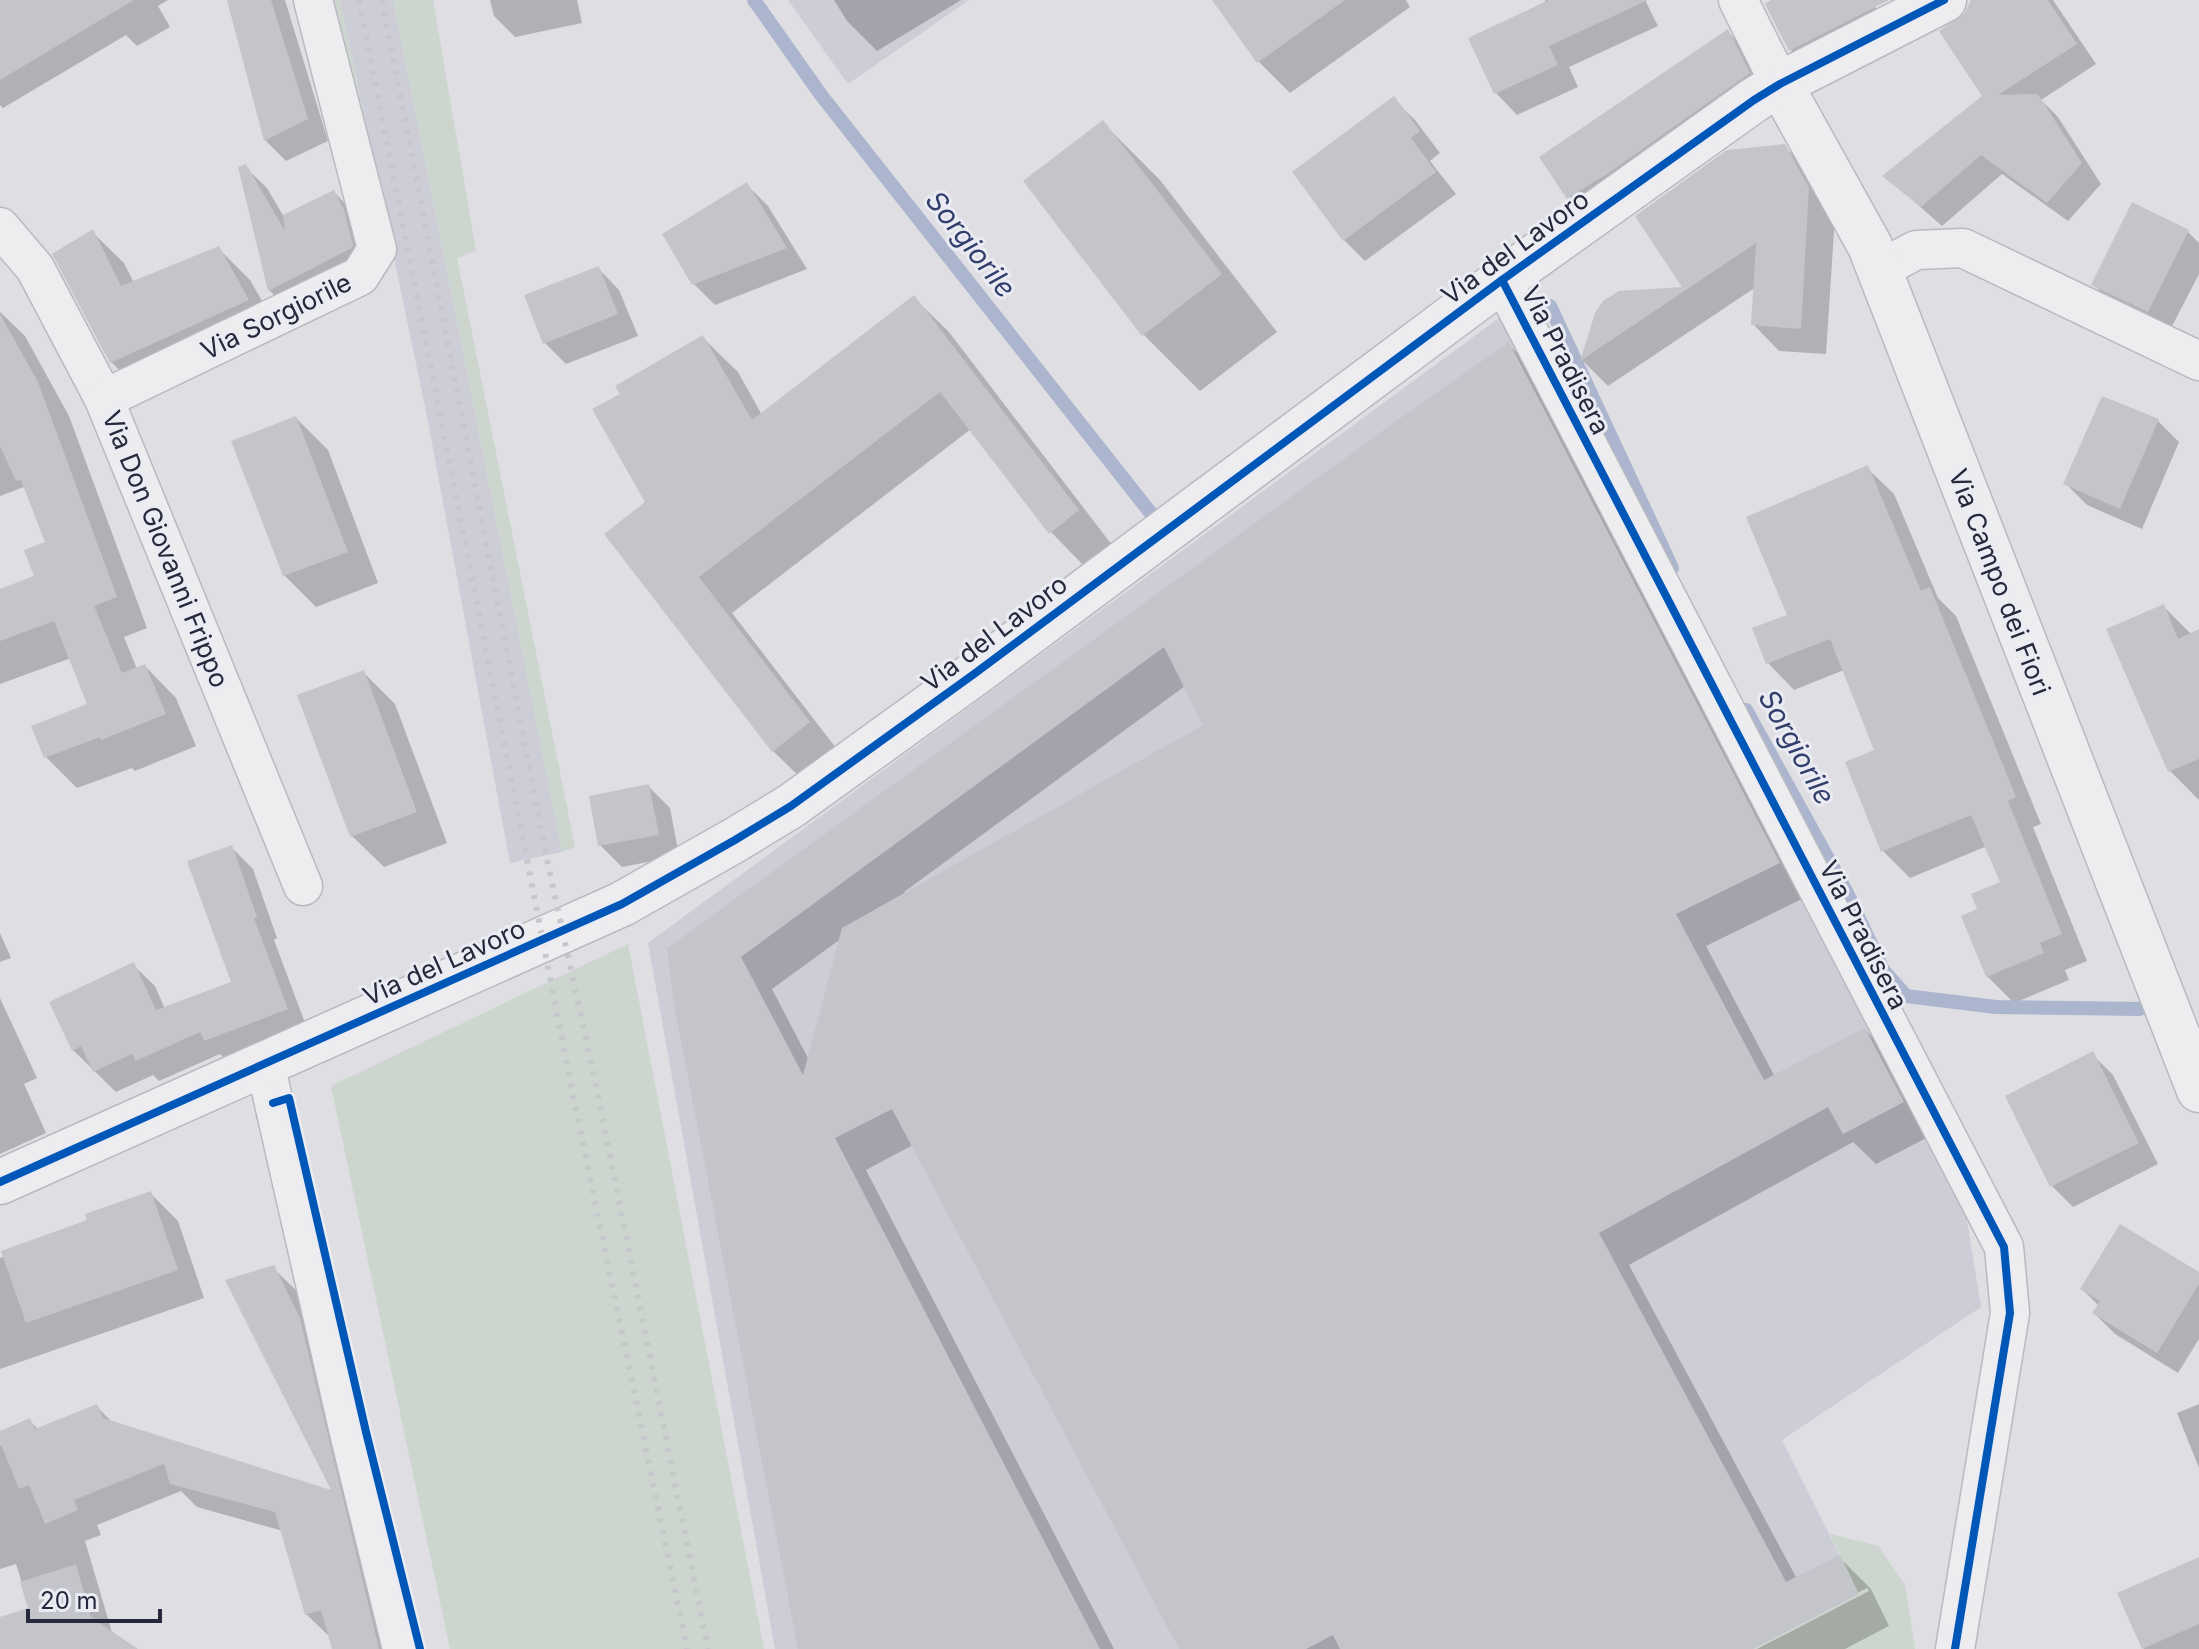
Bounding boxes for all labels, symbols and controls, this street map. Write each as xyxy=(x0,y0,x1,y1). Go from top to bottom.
street label: Via del Lavoro xyxy=(1435,183,1595,311)
water label: Sorgiorile xyxy=(919,184,1023,304)
street label: Via Sorgiorile xyxy=(196,266,356,366)
street label: Via Pradisera xyxy=(1515,281,1617,439)
street label: Via Don Giovanni Frippo xyxy=(96,406,236,692)
street label: Via Campo dei Fiori xyxy=(1943,465,2057,699)
street label: Via del Lavoro xyxy=(915,568,1073,698)
water label: Sorgiorile xyxy=(1752,684,1842,810)
street label: Via Pradisera xyxy=(1813,856,1915,1014)
street label: Via del Lavoro xyxy=(358,912,530,1012)
scale bar xyxy=(28,1573,160,1623)
text: 20 m xyxy=(40,1586,98,1615)

